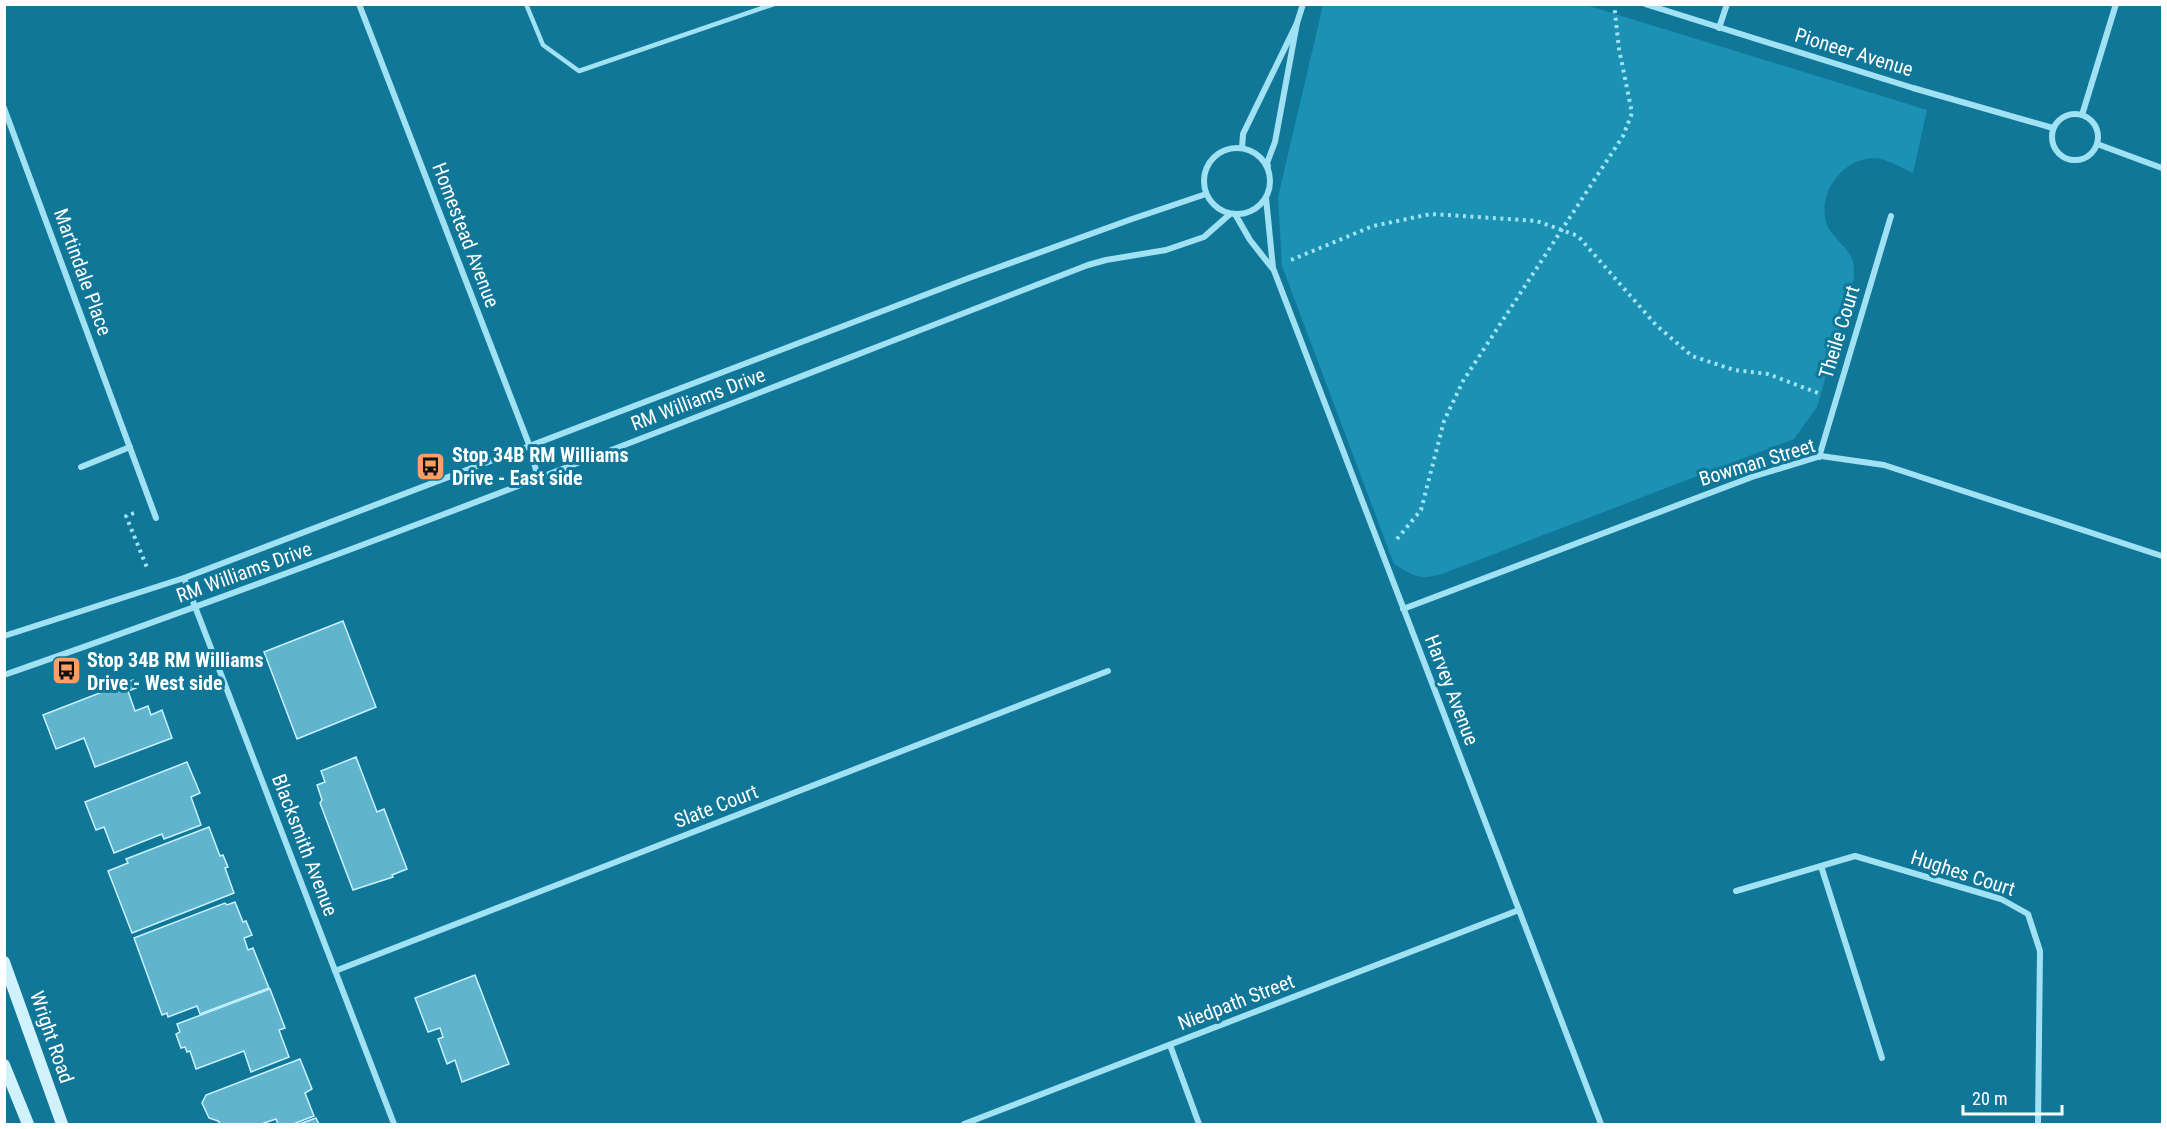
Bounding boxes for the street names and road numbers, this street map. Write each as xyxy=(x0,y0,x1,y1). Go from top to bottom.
street label: Pioneer Avenue xyxy=(1792,23,1916,81)
street label: Homestead Avenue xyxy=(427,159,505,311)
street label: Martindale Place xyxy=(49,205,117,339)
street label: Theile Court xyxy=(1813,282,1865,381)
street label: RM Williams Drive xyxy=(627,362,769,436)
street label: Bowman Street xyxy=(1696,433,1818,491)
street label: RM Williams Drive xyxy=(173,536,315,608)
street label: Harvey Avenue xyxy=(1420,631,1484,749)
street label: Blacksmith Avenue xyxy=(267,771,343,919)
street label: Slate Court xyxy=(671,779,761,833)
street label: Hughes Court xyxy=(1908,845,2018,901)
street label: Niedpath Street xyxy=(1174,969,1298,1035)
street label: Wright Road xyxy=(25,988,79,1086)

